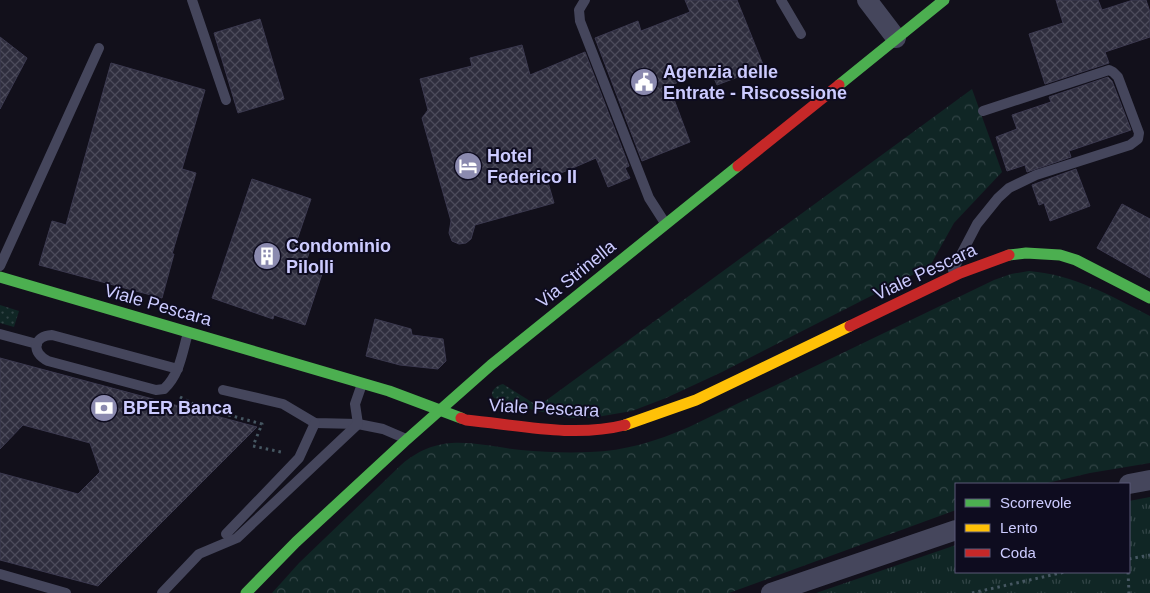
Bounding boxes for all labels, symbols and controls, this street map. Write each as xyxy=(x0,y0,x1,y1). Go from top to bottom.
place label: Agenzia delle Entrate - Riscossione xyxy=(663,62,847,103)
public building icon: Agenzia delle Entrate - Riscossione xyxy=(629,67,659,97)
place label: Hotel Federico II xyxy=(487,146,577,187)
hotel icon: Hotel Federico II xyxy=(453,151,483,181)
street label: Via Strinella xyxy=(533,235,620,312)
place label: Condominio Pilolli xyxy=(286,236,391,277)
street label: Viale Pescara xyxy=(871,239,980,304)
building icon: Condominio Pilolli xyxy=(252,241,282,271)
street label: Viale Pescara xyxy=(102,280,215,330)
bank icon: BPER Banca xyxy=(89,393,119,423)
street label: Viale Pescara xyxy=(488,395,601,421)
place label: BPER Banca xyxy=(123,398,233,418)
legend xyxy=(955,483,1130,573)
text: Scorrevole xyxy=(1000,494,1072,511)
text: Lento xyxy=(1000,519,1038,536)
text: Coda xyxy=(1000,544,1037,561)

